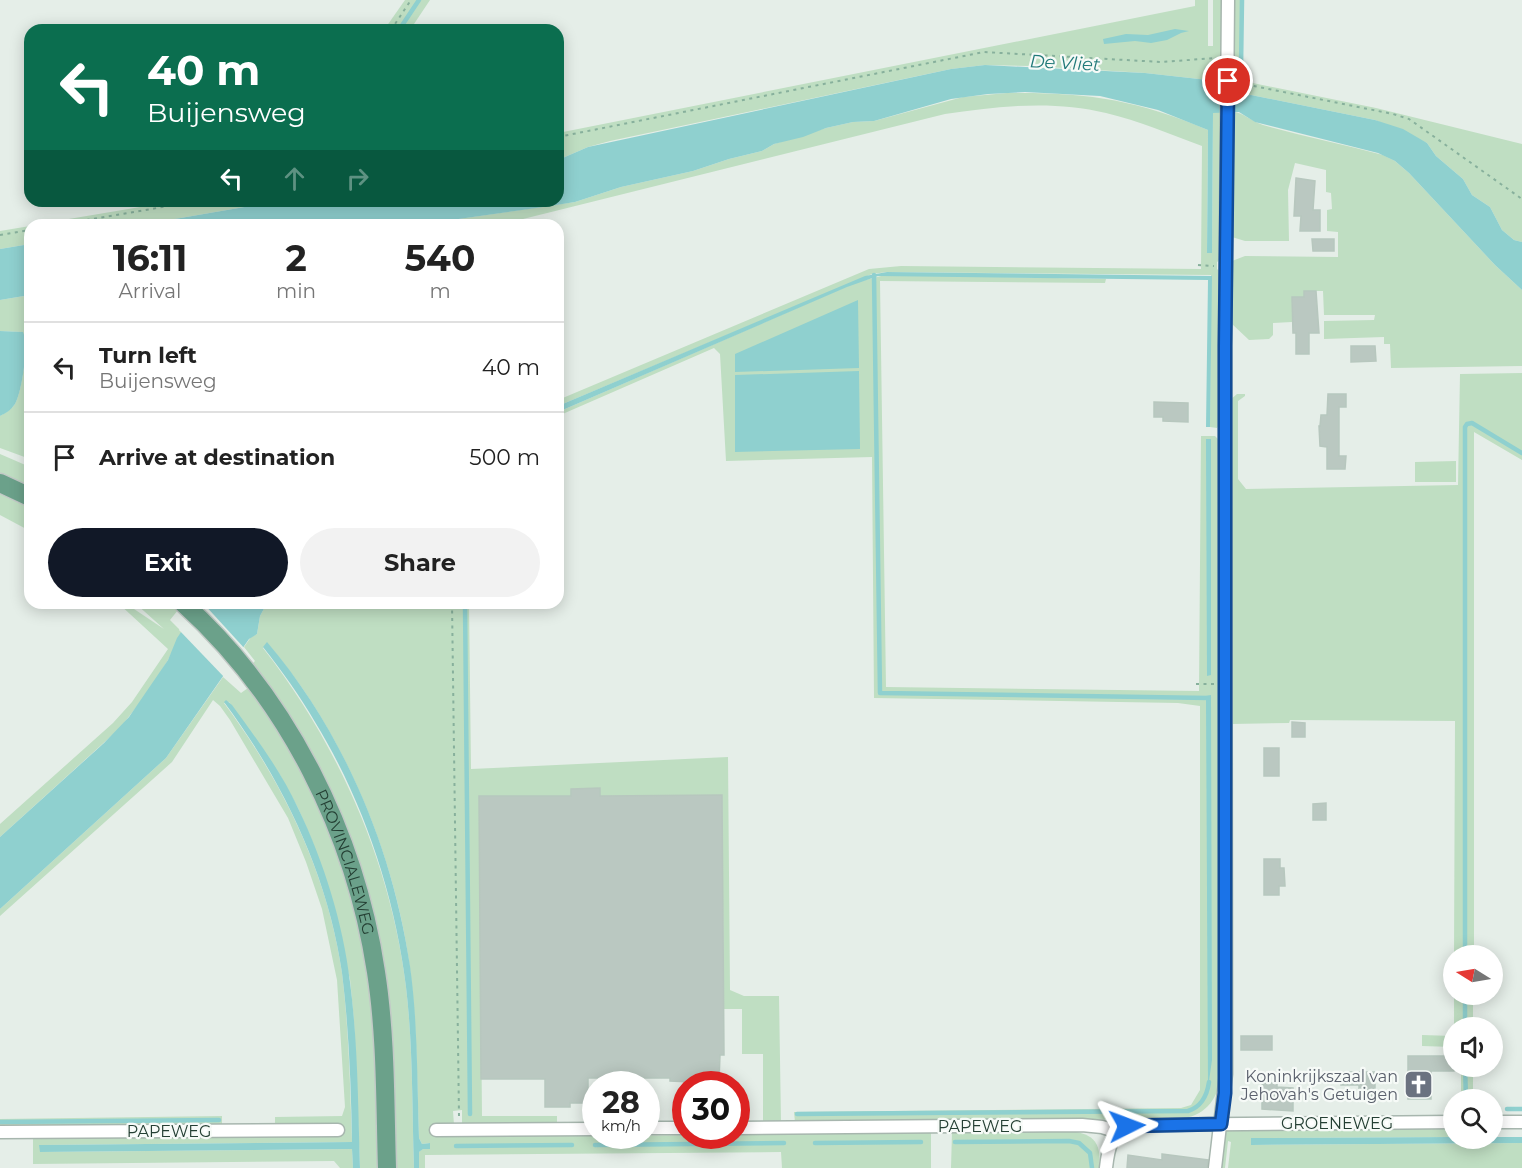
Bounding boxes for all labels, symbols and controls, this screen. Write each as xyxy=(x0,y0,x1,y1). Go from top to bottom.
text: 40 m xyxy=(147,44,260,96)
icon: left xyxy=(48,48,126,126)
water label: De Vliet xyxy=(1029,50,1101,76)
pin xyxy=(1202,55,1253,106)
icon: arrive xyxy=(1211,64,1244,97)
text: Buijensweg xyxy=(147,96,306,129)
icon: left xyxy=(215,162,248,195)
icon: ahead xyxy=(278,162,311,195)
icon: right xyxy=(341,162,374,195)
text: 16:11 xyxy=(113,236,187,280)
text: 2 xyxy=(285,236,307,280)
text: 540 xyxy=(405,236,475,280)
text: Arrival xyxy=(118,279,182,303)
text: min xyxy=(276,279,316,303)
text: m xyxy=(429,279,451,303)
text: Turn left xyxy=(99,342,197,369)
icon: left xyxy=(48,351,81,384)
text: 40 m xyxy=(482,354,540,381)
text: Buijensweg xyxy=(99,369,217,393)
icon: arrive xyxy=(48,441,81,474)
text: Arrive at destination xyxy=(99,444,335,471)
text: 500 m xyxy=(469,444,540,471)
button: Exit xyxy=(48,528,288,597)
button: Share xyxy=(300,528,540,597)
street label: PROVINCIALEWEG xyxy=(311,786,378,937)
north arrow xyxy=(1443,945,1503,1005)
map controls xyxy=(1443,945,1503,1149)
button: sound xyxy=(1443,1017,1503,1077)
place label: Koninkrijkszaal van Jehovah's Getuigen xyxy=(1240,1067,1398,1104)
church icon: Koninkrijkszaal van Jehovah's Getuigen xyxy=(1403,1069,1435,1101)
speed limit sign: 30 xyxy=(672,1071,750,1149)
text: 28 xyxy=(602,1084,640,1121)
button: search xyxy=(1443,1089,1503,1149)
position arrow xyxy=(1095,1094,1159,1158)
street label: GROENEWEG xyxy=(1281,1114,1393,1133)
text: km/h xyxy=(601,1116,641,1135)
street label: PAPEWEG xyxy=(938,1117,1022,1136)
street label: PAPEWEG xyxy=(127,1122,211,1141)

